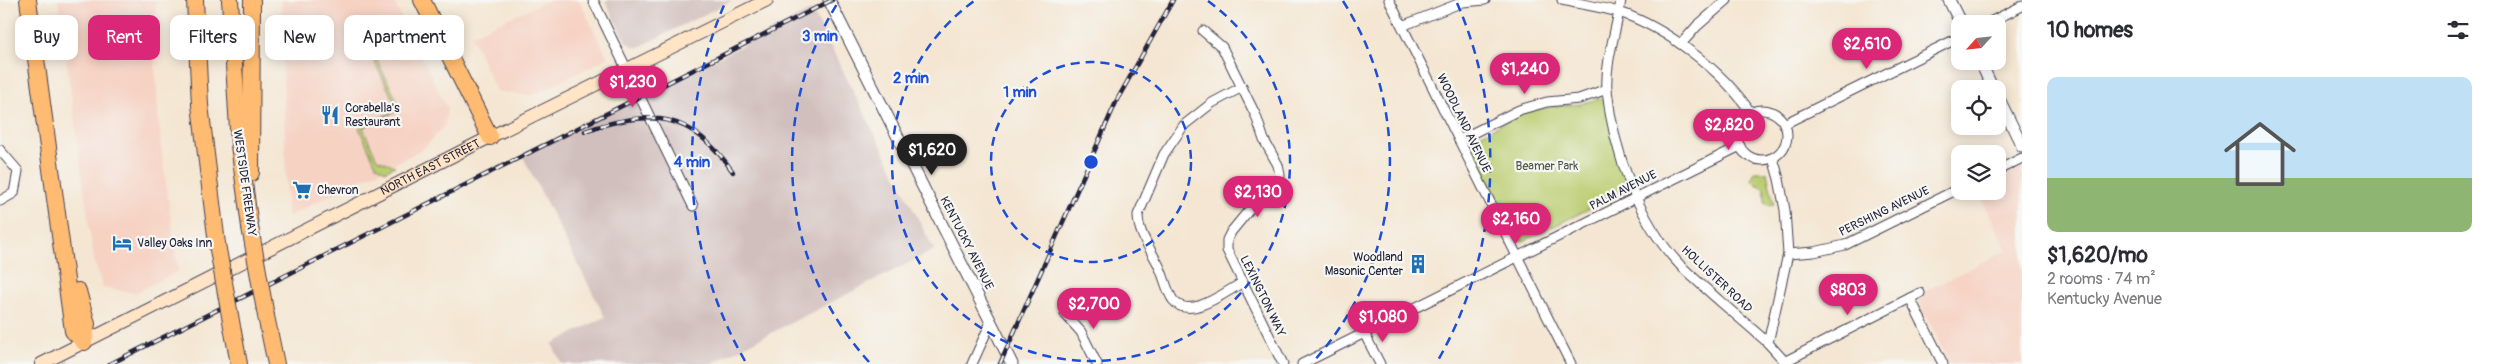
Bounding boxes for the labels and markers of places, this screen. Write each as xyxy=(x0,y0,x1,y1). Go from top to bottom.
pin: $2,610 xyxy=(1826,28,1908,70)
pin: $1,240 xyxy=(1484,52,1566,95)
pin: $1,230 xyxy=(592,66,674,108)
place label: Corabella's Restaurant xyxy=(345,101,401,130)
restaurant icon: Corabella's Restaurant xyxy=(319,104,341,126)
pin: $2,820 xyxy=(1688,108,1770,151)
pin: $1,620 xyxy=(891,134,973,176)
centre of rings xyxy=(1082,153,1100,171)
pin: $2,130 xyxy=(1217,176,1299,218)
supermarket icon: Chevron xyxy=(291,179,313,201)
place label: Chevron xyxy=(317,183,359,198)
pin: $2,160 xyxy=(1475,202,1557,245)
hotel icon: Valley Oaks Inn xyxy=(111,232,133,254)
place label: Valley Oaks Inn xyxy=(137,236,212,251)
place label: Woodland Masonic Center xyxy=(1325,250,1404,279)
building icon: Woodland Masonic Center xyxy=(1407,253,1429,275)
pin: $803 xyxy=(1818,274,1878,316)
pin: $2,700 xyxy=(1053,288,1135,330)
pin: $1,080 xyxy=(1342,300,1424,343)

